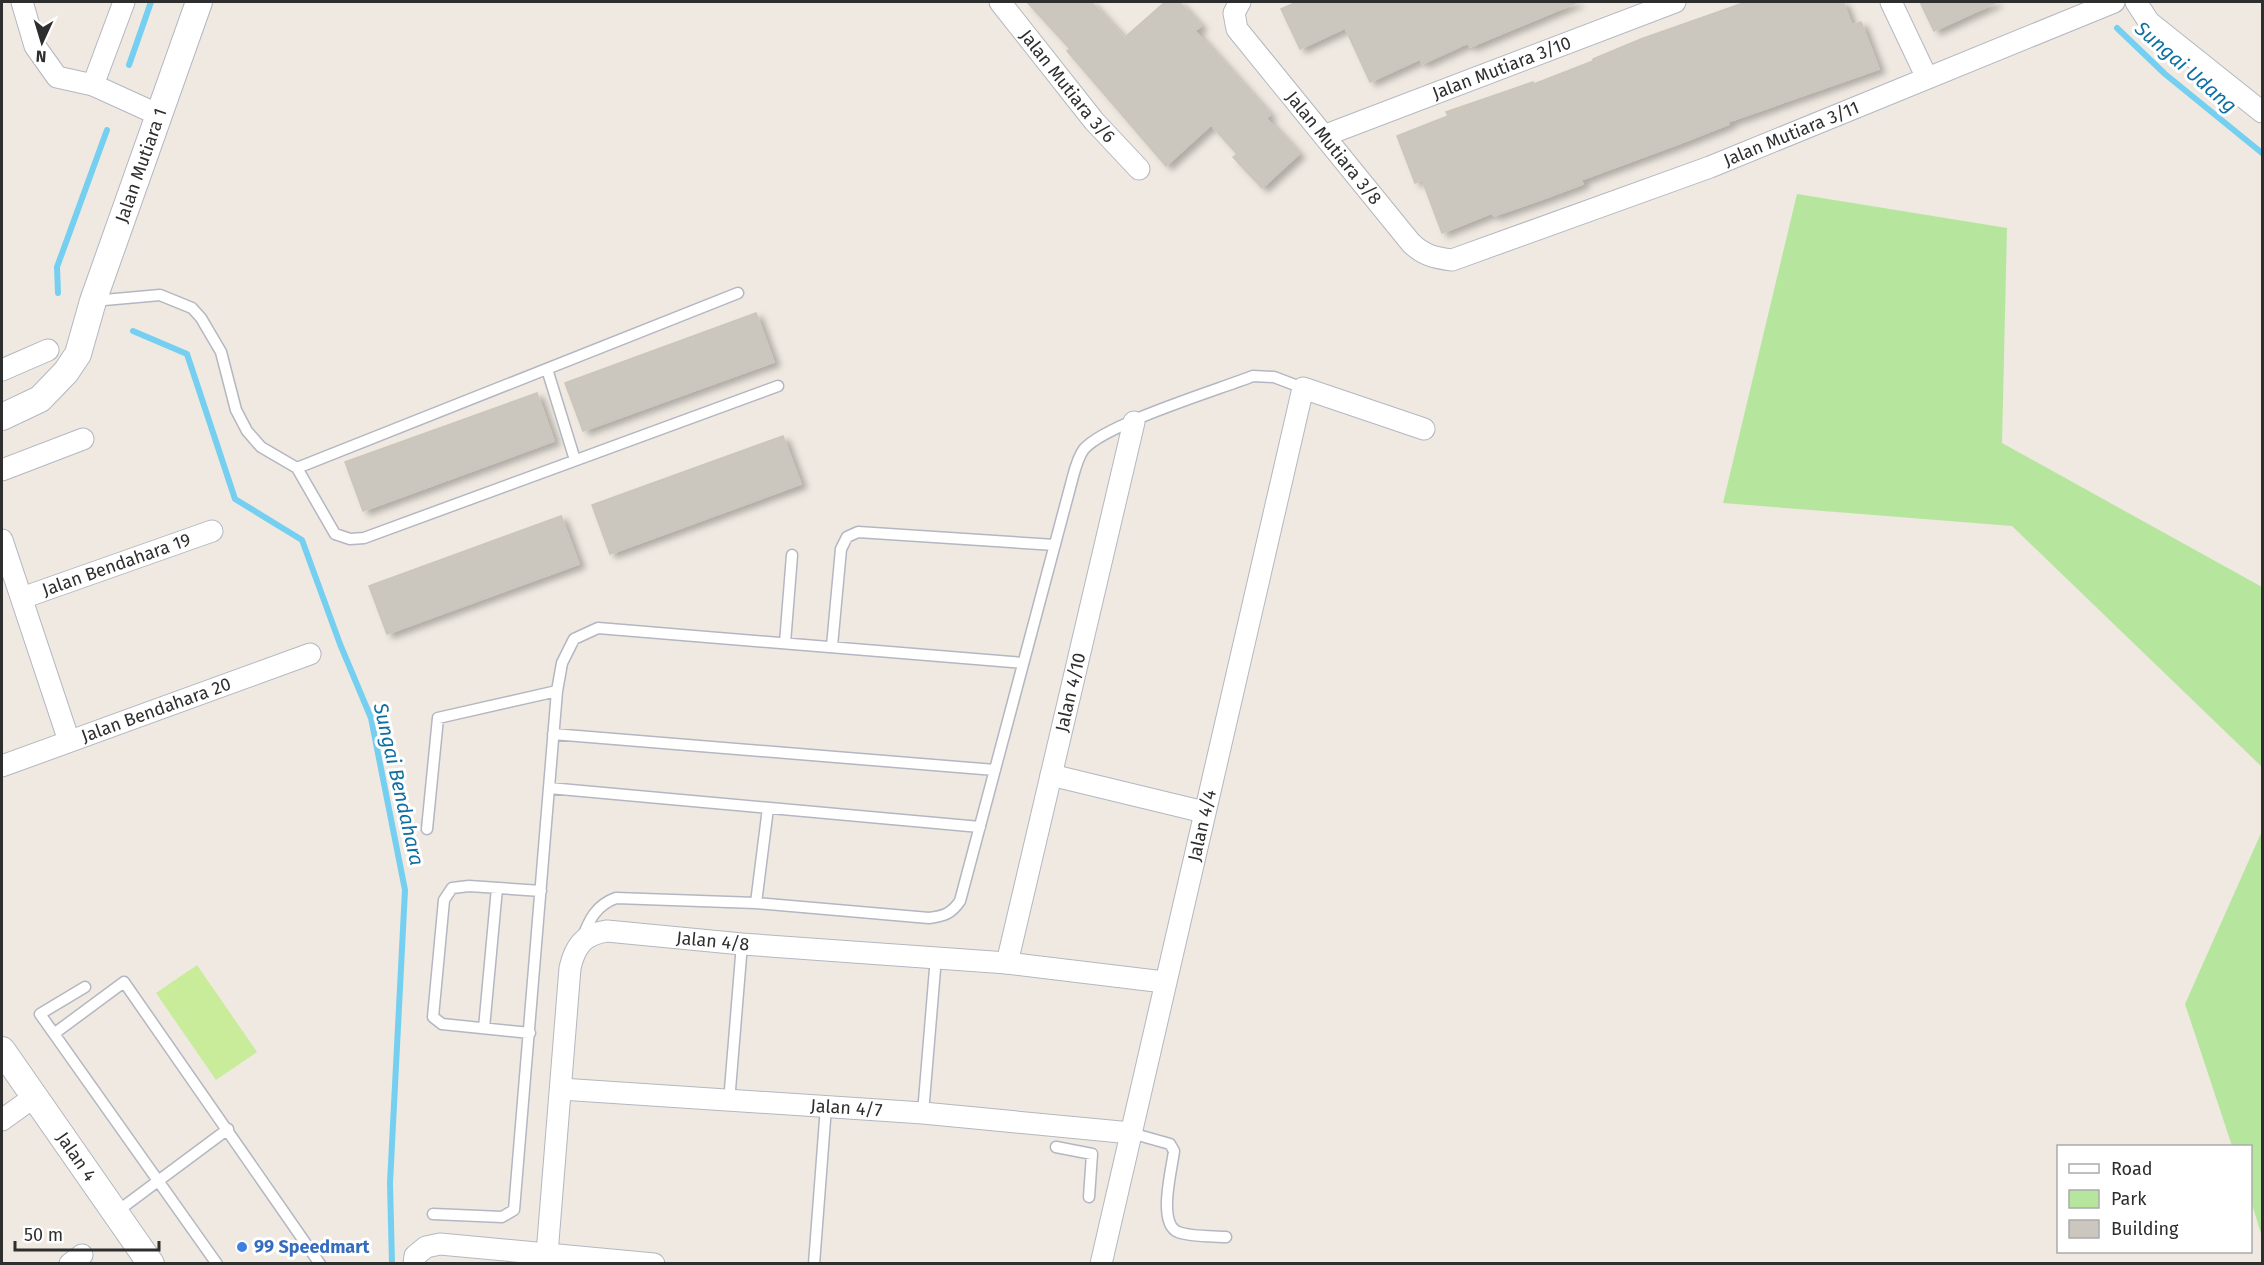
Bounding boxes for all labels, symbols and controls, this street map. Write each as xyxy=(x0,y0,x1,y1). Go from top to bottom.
north arrow xyxy=(12,12,72,72)
water label: Sungai Udang xyxy=(2129,16,2242,118)
street label: Jalan Mutiara 3/6 xyxy=(1015,25,1120,147)
street label: Jalan Mutiara 3/10 xyxy=(1429,32,1574,105)
text: N xyxy=(35,47,47,66)
street label: Jalan Mutiara 3/8 xyxy=(1281,87,1386,209)
street label: Jalan Mutiara 3/11 xyxy=(1720,96,1862,171)
street label: Jalan Mutiara 1 xyxy=(111,105,171,226)
street label: Jalan Bendahara 19 xyxy=(39,528,193,601)
street label: Jalan 4/10 xyxy=(1051,651,1090,734)
street label: Jalan Bendahara 20 xyxy=(78,673,234,747)
water label: Sungai Bendahara xyxy=(368,699,429,868)
street label: Jalan 4/4 xyxy=(1183,787,1221,863)
street label: Jalan 4/8 xyxy=(675,927,750,956)
street label: Jalan 4/7 xyxy=(810,1095,883,1121)
street label: Jalan 4 xyxy=(52,1128,101,1186)
legend xyxy=(2057,1145,2252,1253)
text: Road xyxy=(2111,1158,2153,1180)
text: Park xyxy=(2111,1188,2147,1210)
scale bar xyxy=(15,1214,159,1252)
text: Building xyxy=(2111,1218,2179,1240)
text: 50 m xyxy=(24,1224,63,1246)
place label: 99 Speedmart xyxy=(254,1236,370,1258)
marker: 99 Speedmart xyxy=(235,1240,249,1254)

